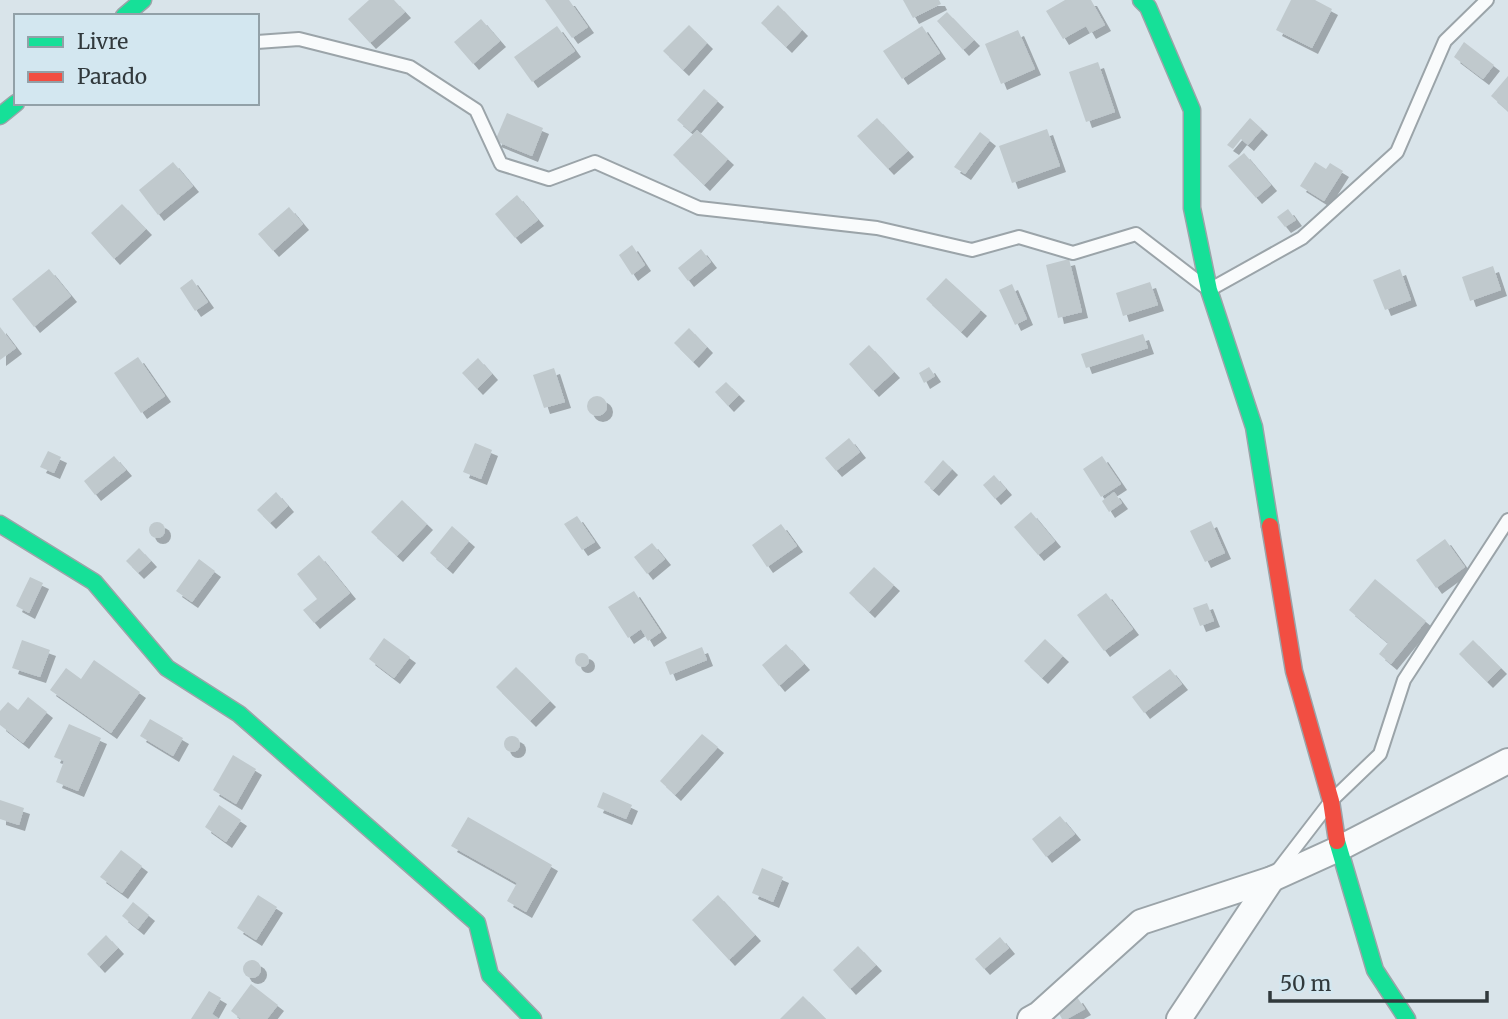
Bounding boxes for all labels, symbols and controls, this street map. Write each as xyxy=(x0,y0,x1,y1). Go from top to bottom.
legend xyxy=(14,14,259,105)
text: Livre xyxy=(77,28,128,55)
text: Parado xyxy=(77,63,147,90)
scale bar xyxy=(1270,960,1487,1004)
text: 50 m xyxy=(1280,970,1331,997)

